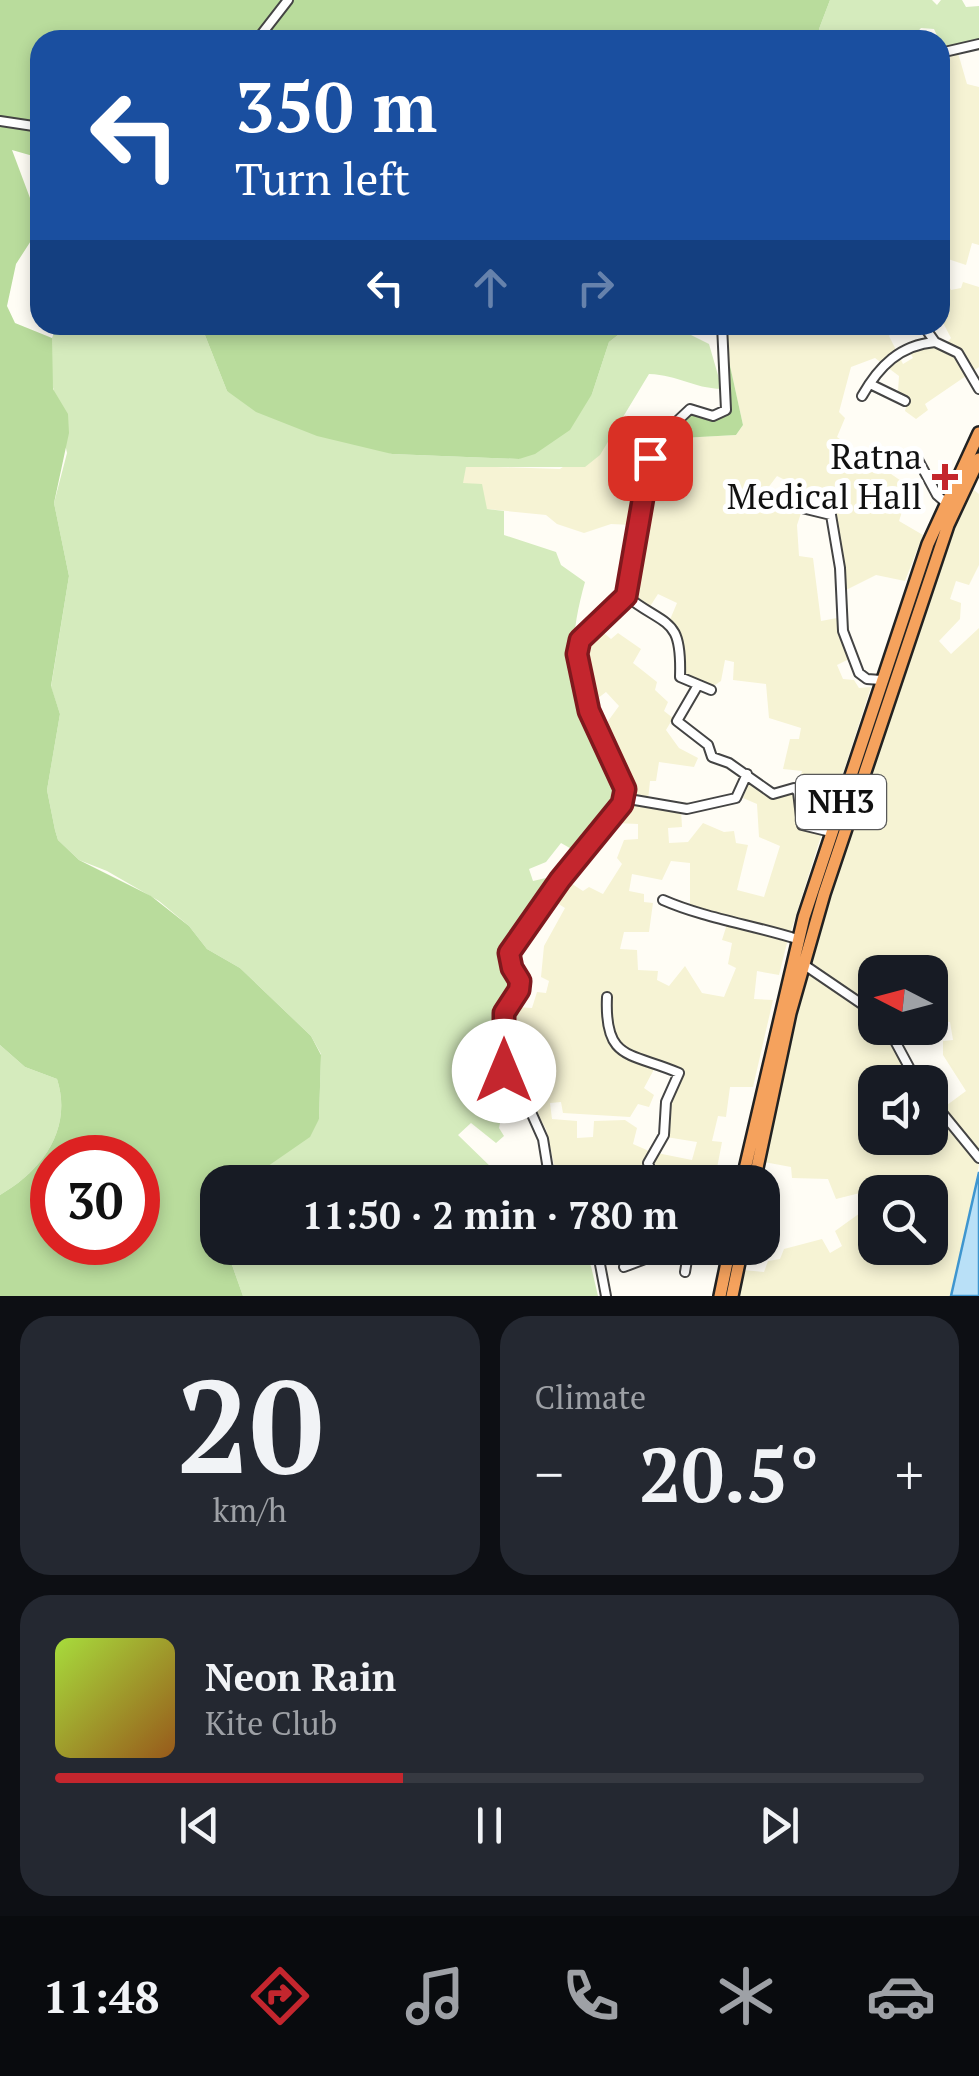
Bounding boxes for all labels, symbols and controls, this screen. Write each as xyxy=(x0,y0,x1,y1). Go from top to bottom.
text: 350 m xyxy=(235,59,437,152)
icon: left xyxy=(70,70,200,200)
text: Turn left xyxy=(235,148,410,208)
icon: left xyxy=(358,260,413,315)
icon: ahead xyxy=(463,260,518,315)
icon: right xyxy=(568,260,623,315)
pin xyxy=(608,416,693,501)
icon: arrive xyxy=(623,431,678,486)
place label: Ratna Medical Hall xyxy=(727,433,922,519)
marker: Ratna Medical Hall xyxy=(932,464,958,490)
road number: NH3 xyxy=(796,775,886,829)
north arrow xyxy=(858,955,948,1045)
map controls xyxy=(858,955,948,1265)
position arrow xyxy=(452,1019,556,1123)
button: sound xyxy=(858,1065,948,1155)
speed limit sign: 30 xyxy=(30,1135,160,1265)
button: search xyxy=(858,1175,948,1265)
text: 11:50 · 2 min · 780 m xyxy=(302,1190,678,1240)
text: 20 xyxy=(176,1338,323,1510)
text: Climate xyxy=(535,1376,646,1418)
text: 20.5° xyxy=(639,1424,819,1523)
text: − xyxy=(535,1437,564,1510)
text: + xyxy=(895,1437,924,1510)
text: km/h xyxy=(213,1489,287,1531)
text: Neon Rain xyxy=(205,1652,396,1702)
text: Kite Club xyxy=(205,1702,337,1744)
icon: previous xyxy=(172,1798,227,1853)
icon: pause xyxy=(462,1798,517,1853)
icon: next xyxy=(752,1798,807,1853)
icon: directions xyxy=(245,1961,315,2031)
icon: music xyxy=(400,1961,470,2031)
icon: phone xyxy=(556,1961,626,2031)
icon: climate xyxy=(711,1961,781,2031)
icon: car xyxy=(866,1961,936,2031)
text: 11:48 xyxy=(43,1966,160,2026)

